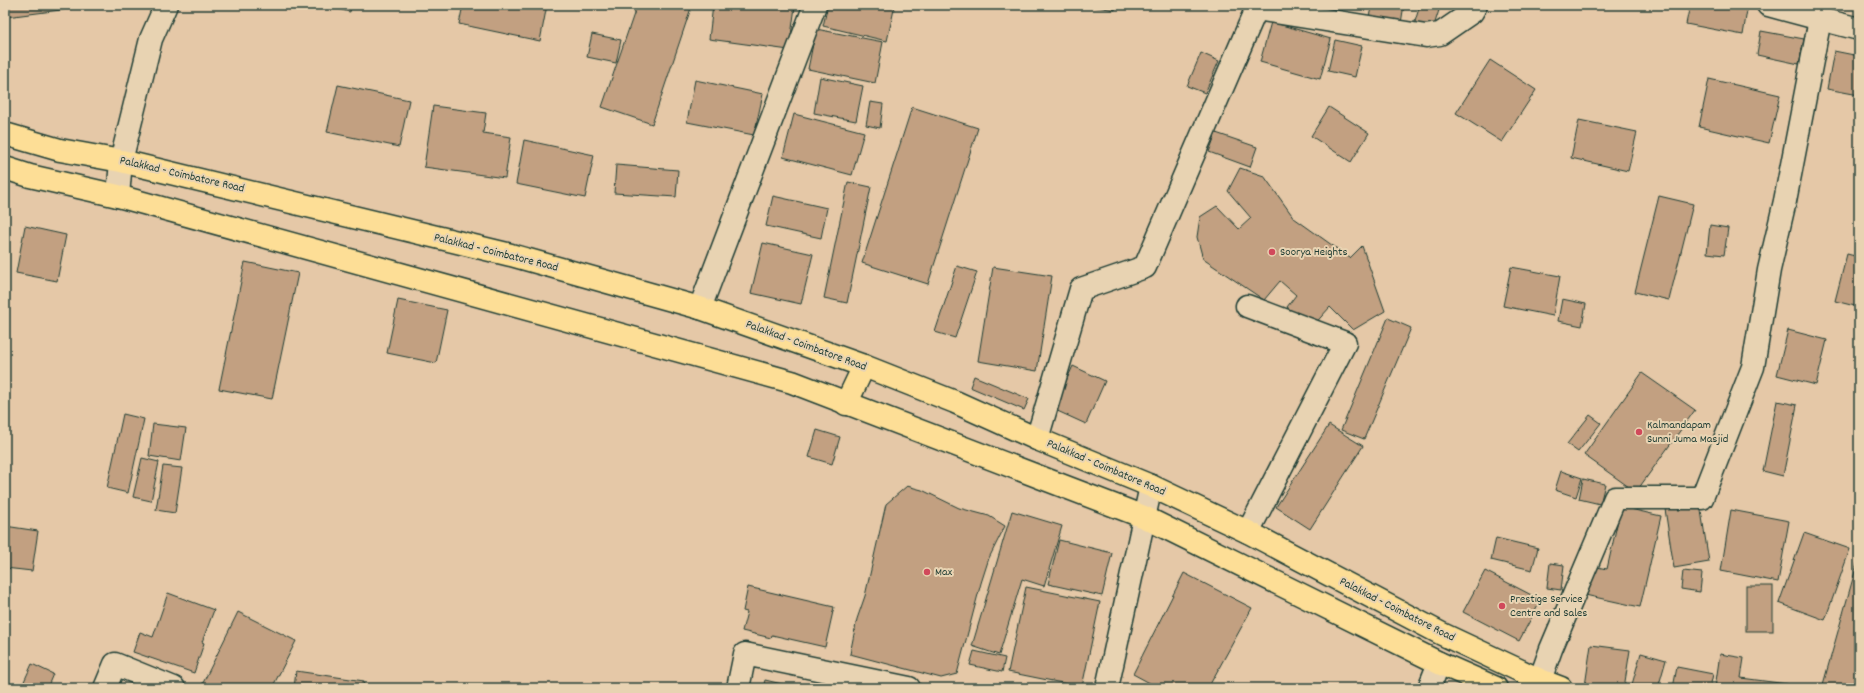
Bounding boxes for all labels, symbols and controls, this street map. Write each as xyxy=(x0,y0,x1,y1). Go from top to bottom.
street label: Palakkad - Coimbatore Road xyxy=(118,152,246,198)
street label: Palakkad - Coimbatore Road xyxy=(432,229,560,277)
place label: Soorya Heights xyxy=(1280,244,1348,261)
marker: Soorya Heights xyxy=(1267,247,1277,257)
street label: Palakkad - Coimbatore Road xyxy=(743,316,869,376)
place label: Kalmandapam Sunni Juma Masjid xyxy=(1647,417,1728,448)
marker: Kalmandapam Sunni Juma Masjid xyxy=(1634,427,1644,437)
street label: Palakkad - Coimbatore Road xyxy=(1044,435,1168,501)
place label: Max xyxy=(935,564,953,581)
marker: Max xyxy=(922,567,932,577)
street label: Palakkad - Coimbatore Road xyxy=(1336,573,1458,647)
place label: Prestige Service Centre and Sales xyxy=(1510,591,1587,622)
marker: Prestige Service Centre and Sales xyxy=(1497,601,1507,611)

